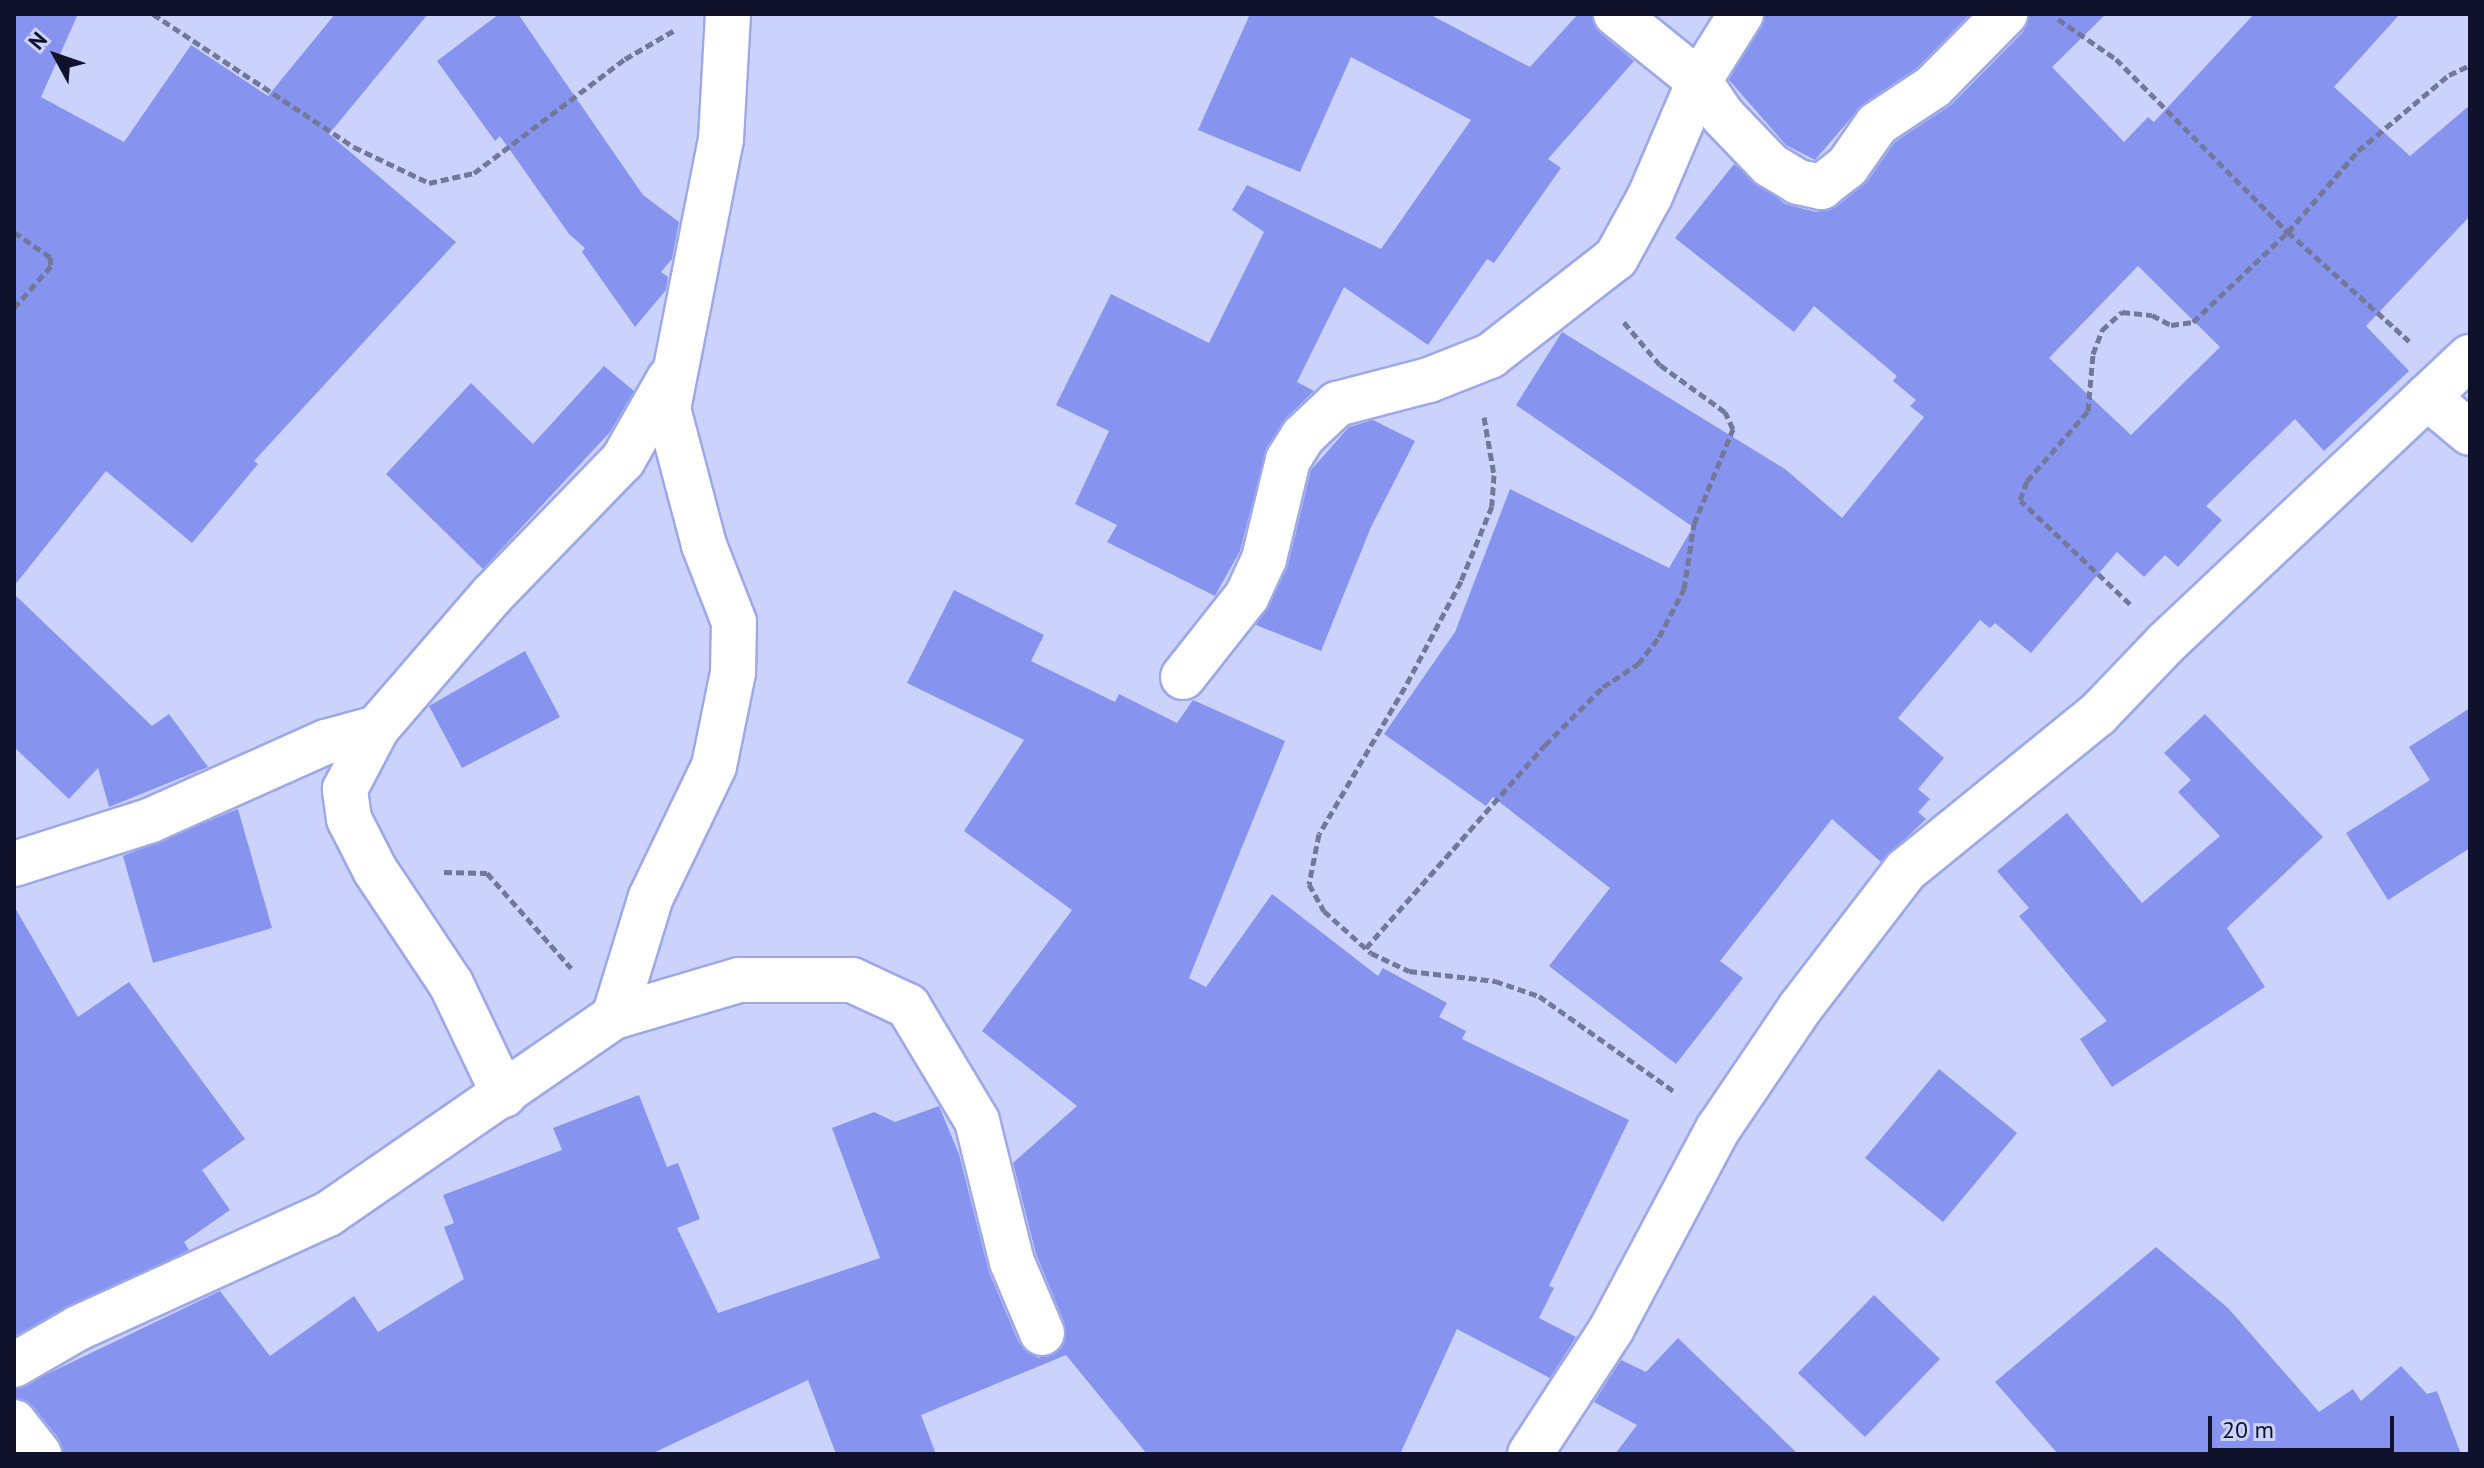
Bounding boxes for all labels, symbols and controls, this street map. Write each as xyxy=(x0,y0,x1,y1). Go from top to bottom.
north arrow xyxy=(16,16,96,96)
text: N xyxy=(22,26,53,55)
scale bar xyxy=(2212,1400,2398,1450)
text: 20 m xyxy=(2222,1414,2274,1445)

